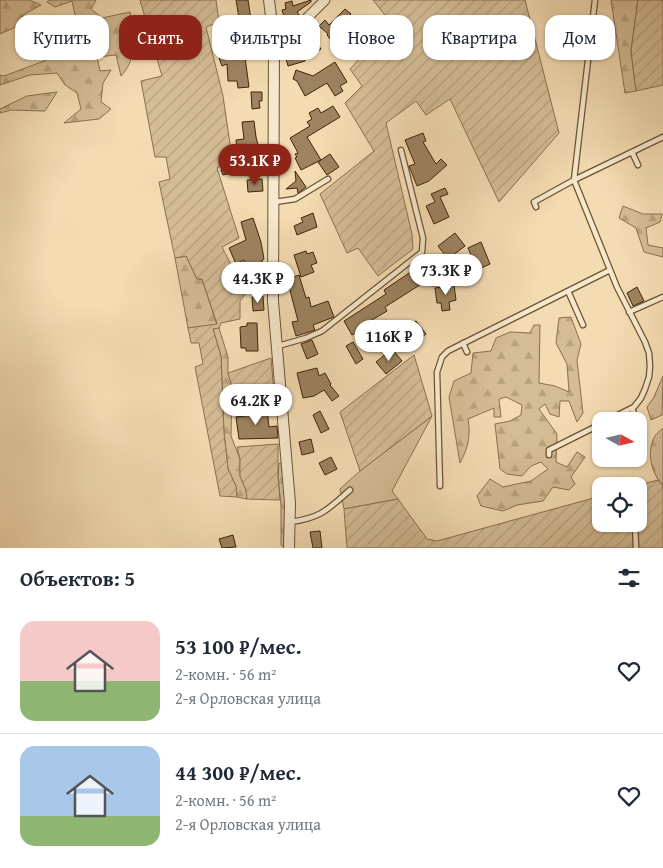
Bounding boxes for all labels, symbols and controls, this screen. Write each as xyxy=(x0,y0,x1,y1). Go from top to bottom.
chip: Купить xyxy=(15,15,109,60)
chip: Снять xyxy=(119,15,202,60)
chip: Фильтры xyxy=(212,15,320,60)
chip: Новое xyxy=(330,15,413,60)
chip: Квартира xyxy=(423,15,535,60)
chip: Дом xyxy=(545,15,615,60)
pin: 53.1K ₽ xyxy=(209,144,301,186)
text: 53.1K ₽ xyxy=(229,148,281,172)
pin: 73.3K ₽ xyxy=(400,254,492,296)
text: 73.3K ₽ xyxy=(420,258,472,282)
pin: 44.3K ₽ xyxy=(212,262,304,304)
text: 44.3K ₽ xyxy=(232,266,284,290)
pin: 116K ₽ xyxy=(348,320,430,362)
text: 116K ₽ xyxy=(366,324,412,348)
pin: 64.2K ₽ xyxy=(210,384,302,426)
text: 64.2K ₽ xyxy=(230,388,282,412)
north arrow xyxy=(592,412,648,468)
map controls xyxy=(592,412,647,532)
button: locate xyxy=(592,477,647,532)
text: Объектов: 5 xyxy=(20,563,135,594)
icon: filters xyxy=(615,564,643,592)
text: 53 100 ₽/мес. xyxy=(175,631,301,662)
icon: home xyxy=(60,641,120,701)
icon: heart xyxy=(615,657,643,685)
text: 2-комн. · 56 m² xyxy=(175,662,276,686)
text: 2-я Орловская улица xyxy=(175,686,321,710)
text: 44 300 ₽/мес. xyxy=(175,757,301,788)
icon: home xyxy=(60,766,120,826)
icon: heart xyxy=(615,782,643,810)
text: 2-комн. · 56 m² xyxy=(175,788,276,812)
text: 2-я Орловская улица xyxy=(175,812,321,836)

